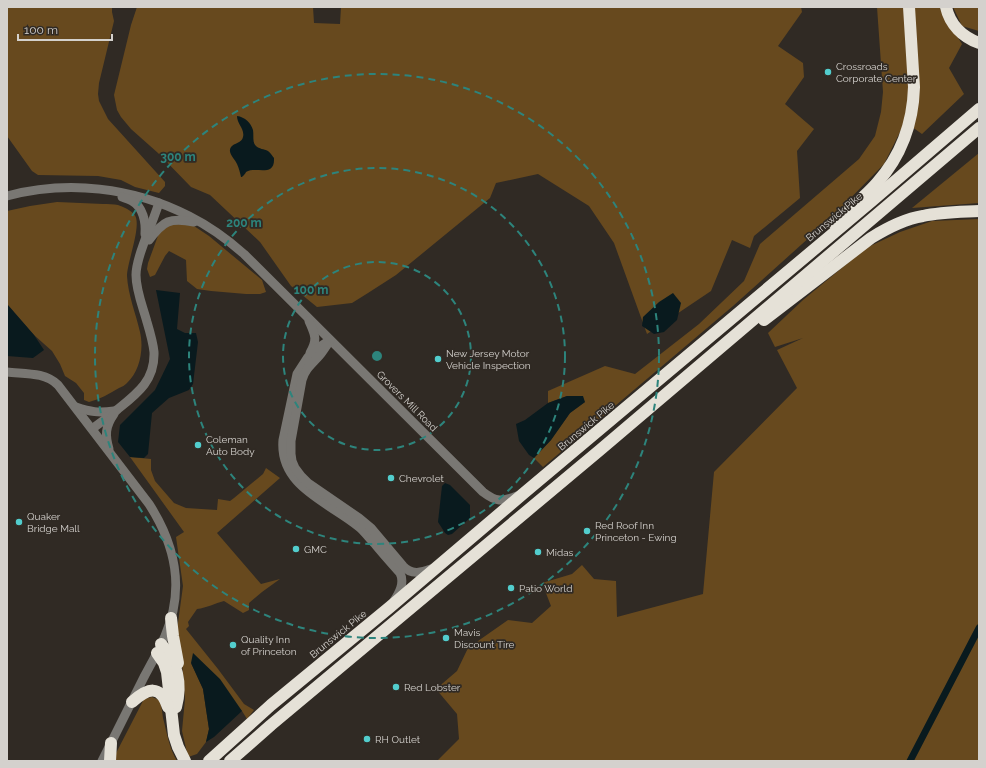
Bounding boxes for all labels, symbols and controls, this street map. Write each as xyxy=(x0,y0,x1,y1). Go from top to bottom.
scale bar xyxy=(18,16,112,42)
text: 100 m xyxy=(24,23,58,37)
place label: Crossroads Corporate Center xyxy=(836,61,917,84)
marker: Crossroads Corporate Center xyxy=(823,67,833,77)
text: 300 m xyxy=(160,150,196,164)
street label: Brunswick Pike xyxy=(804,190,864,244)
text: 200 m xyxy=(226,216,262,230)
text: 100 m xyxy=(294,283,328,297)
place label: New Jersey Motor Vehicle Inspection xyxy=(446,348,531,371)
centre of rings xyxy=(370,349,384,363)
marker: New Jersey Motor Vehicle Inspection xyxy=(433,354,443,364)
street label: Grovers Mill Road xyxy=(375,369,439,433)
street label: Brunswick Pike xyxy=(556,399,616,453)
place label: Coleman Auto Body xyxy=(206,434,255,457)
marker: Coleman Auto Body xyxy=(193,440,203,450)
marker: Chevrolet xyxy=(386,473,396,483)
place label: Chevrolet xyxy=(399,473,445,484)
place label: Quaker Bridge Mall xyxy=(27,511,80,534)
marker: Quaker Bridge Mall xyxy=(14,517,24,527)
place label: Red Roof Inn Princeton - Ewing xyxy=(595,520,677,543)
marker: Red Roof Inn Princeton - Ewing xyxy=(582,526,592,536)
marker: GMC xyxy=(291,544,301,554)
place label: GMC xyxy=(304,544,327,555)
marker: Midas xyxy=(533,547,543,557)
place label: Midas xyxy=(546,547,574,558)
marker: Patio World xyxy=(506,583,516,593)
place label: Patio World xyxy=(519,583,572,594)
street label: Brunswick Pike xyxy=(307,608,369,660)
place label: Mavis Discount Tire xyxy=(454,627,515,650)
marker: Mavis Discount Tire xyxy=(441,633,451,643)
place label: Quality Inn of Princeton xyxy=(241,634,297,657)
marker: Quality Inn of Princeton xyxy=(228,640,238,650)
marker: Red Lobster xyxy=(391,682,401,692)
place label: Red Lobster xyxy=(404,682,461,693)
marker: RH Outlet xyxy=(362,734,372,744)
place label: RH Outlet xyxy=(375,734,421,745)

